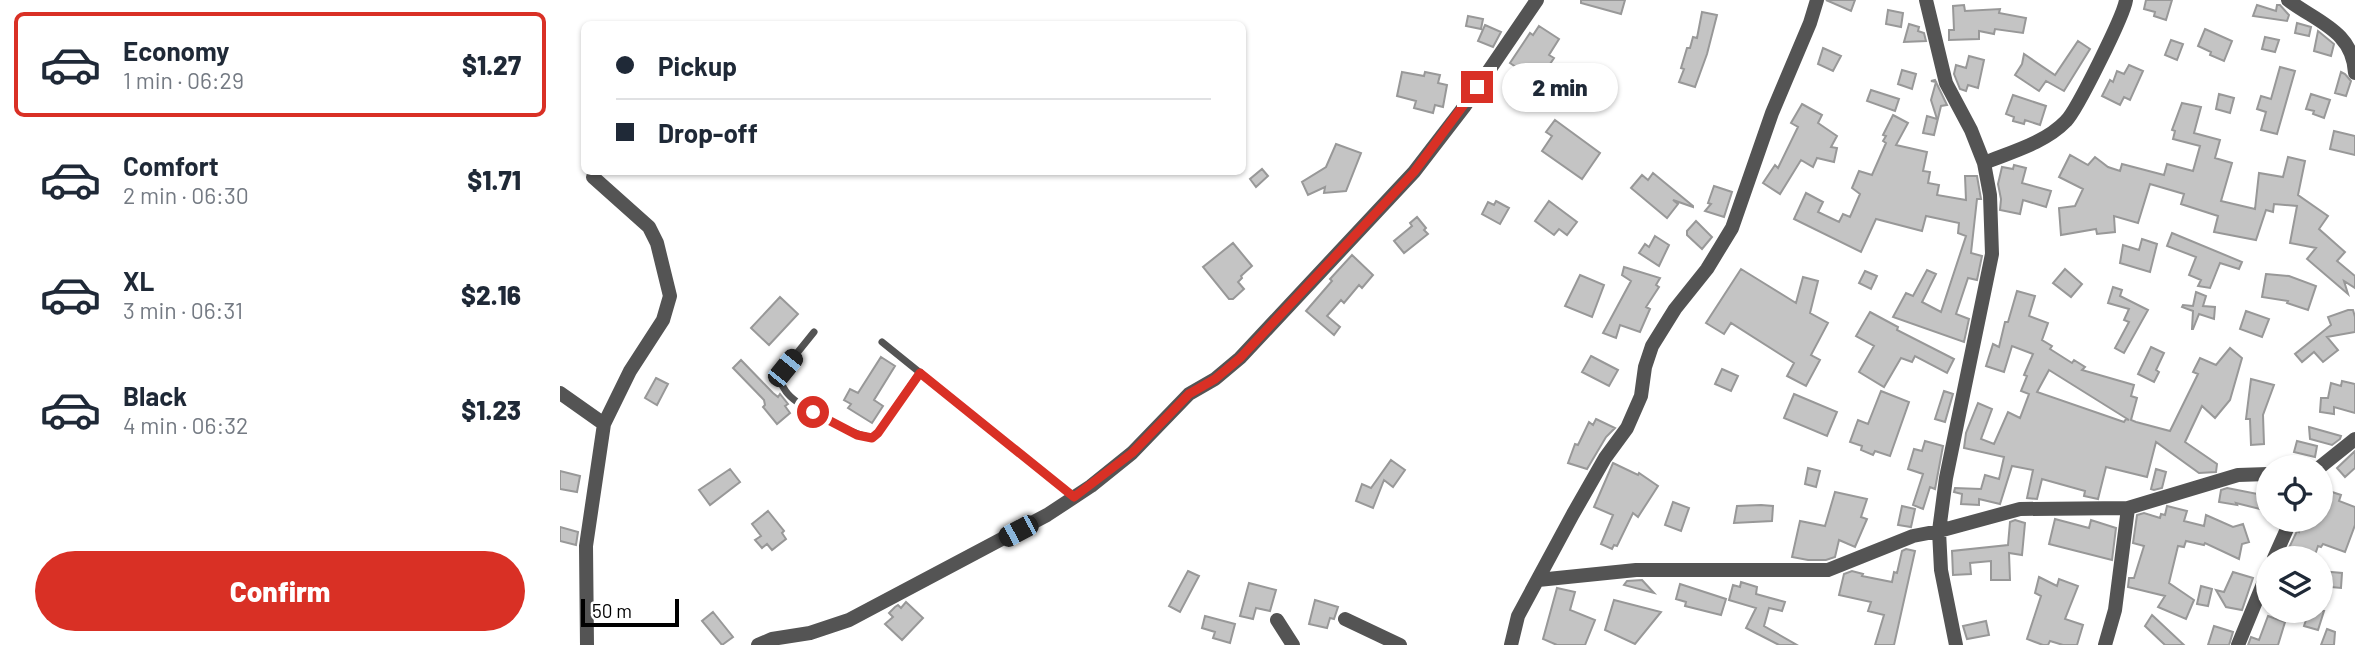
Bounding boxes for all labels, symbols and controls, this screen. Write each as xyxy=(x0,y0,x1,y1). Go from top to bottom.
icon: car xyxy=(39,33,102,96)
text: Economy xyxy=(123,35,229,66)
text: $1.27 xyxy=(462,49,521,80)
text: Pickup xyxy=(658,50,737,81)
callout: 2 min xyxy=(1502,62,1617,112)
text: 1 min · 06:29 xyxy=(123,66,244,94)
route end xyxy=(1461,71,1493,103)
text: 2 min xyxy=(1532,73,1588,101)
text: Drop-off xyxy=(658,117,758,148)
icon: car xyxy=(39,148,102,211)
text: Comfort xyxy=(123,150,219,181)
text: $1.71 xyxy=(467,164,521,195)
text: 2 min · 06:30 xyxy=(123,181,249,209)
icon: car xyxy=(39,263,102,326)
text: XL xyxy=(123,265,154,296)
text: $2.16 xyxy=(461,279,521,310)
text: 3 min · 06:31 xyxy=(123,296,243,324)
car xyxy=(764,345,807,391)
icon: car xyxy=(39,378,102,441)
text: Black xyxy=(123,380,187,411)
text: $1.23 xyxy=(461,394,521,425)
route start xyxy=(797,396,829,428)
text: 4 min · 06:32 xyxy=(123,411,248,439)
map controls xyxy=(2256,455,2333,623)
button: locate xyxy=(2256,455,2333,532)
car xyxy=(995,512,1042,550)
button: layers xyxy=(2256,546,2333,623)
button: Confirm xyxy=(35,551,525,631)
scale bar xyxy=(581,596,679,628)
text: 50 m xyxy=(592,599,632,622)

